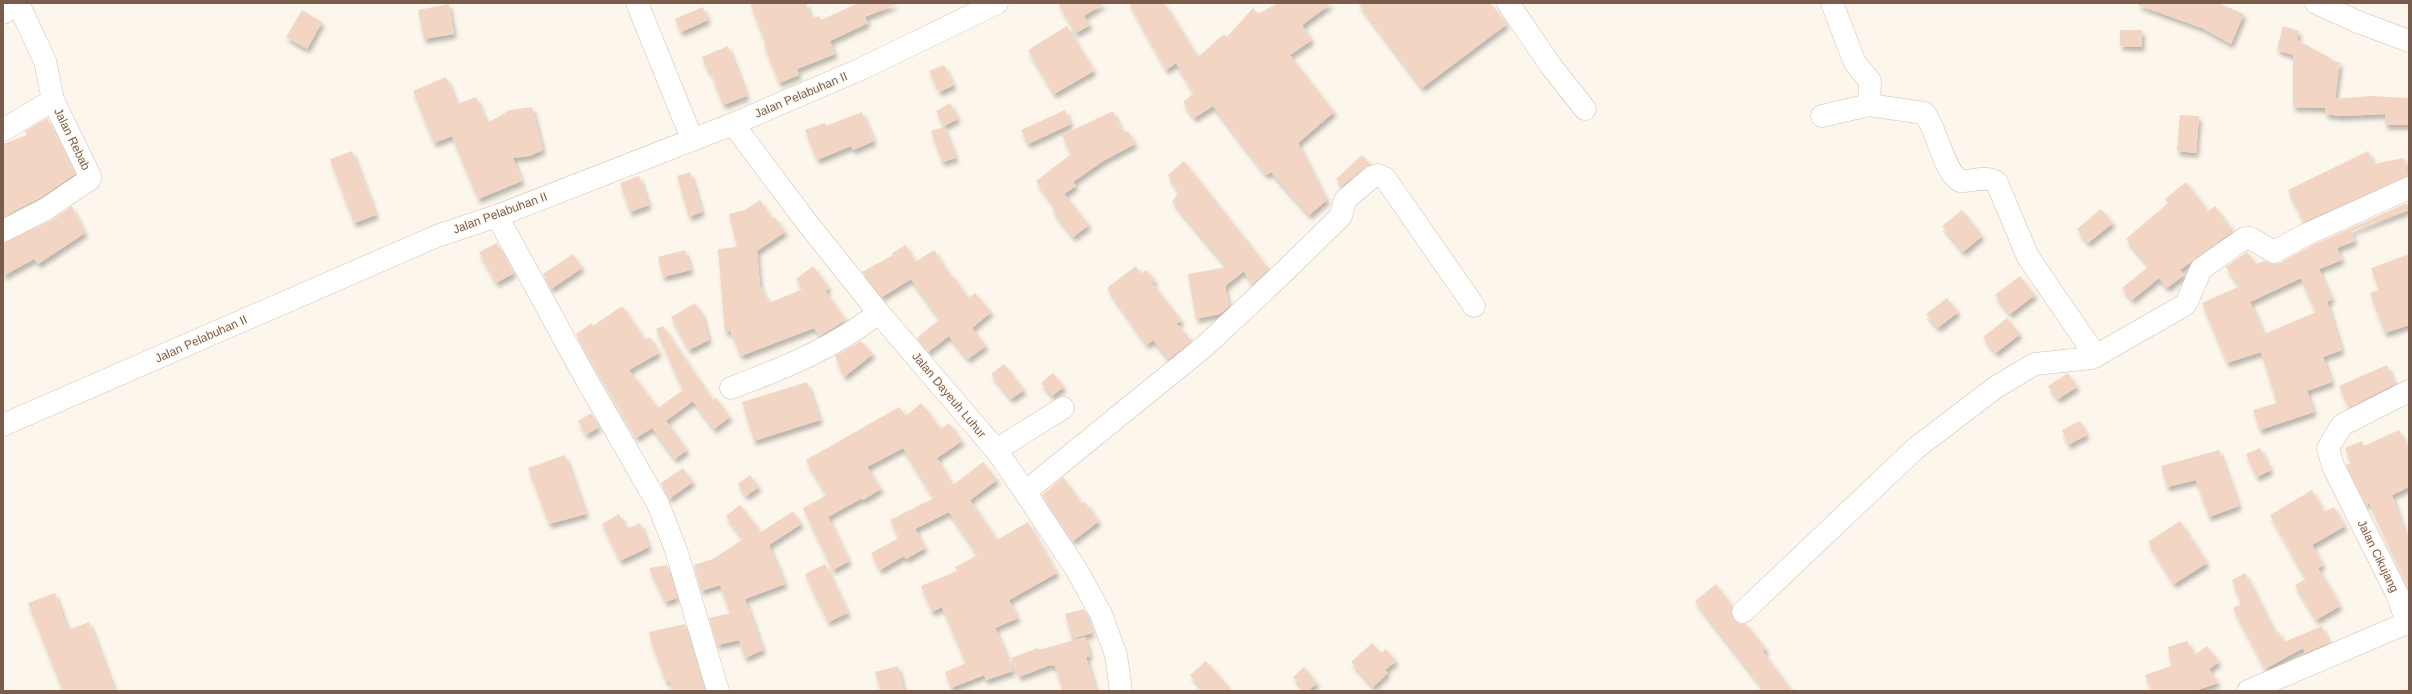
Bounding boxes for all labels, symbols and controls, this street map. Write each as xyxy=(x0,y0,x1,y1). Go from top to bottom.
street label: Jalan Pelabuhan II xyxy=(753,69,849,121)
street label: Jalan Rebab xyxy=(51,106,93,173)
street label: Jalan Pelabuhan II xyxy=(451,189,549,237)
street label: Jalan Pelabuhan II xyxy=(153,312,249,366)
street label: Jalan Dayeuh Luhur xyxy=(909,349,989,441)
street label: Jalan Cikujang xyxy=(2354,518,2402,594)

